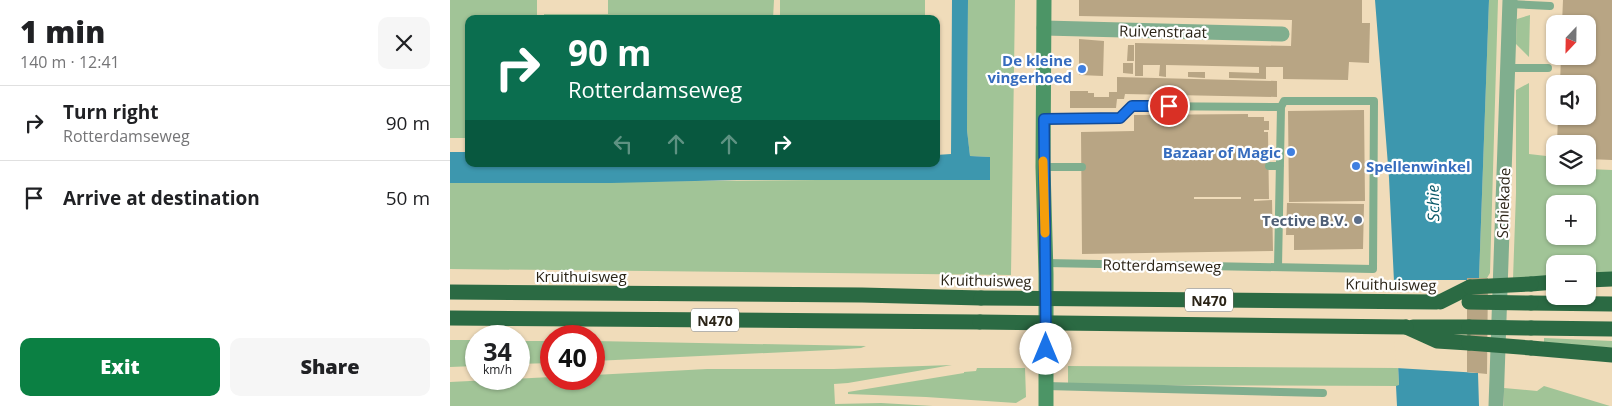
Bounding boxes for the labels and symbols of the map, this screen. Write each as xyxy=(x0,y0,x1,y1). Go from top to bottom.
north arrow xyxy=(1546,15,1596,65)
street label: Ruivenstraat xyxy=(1119,20,1207,42)
place label: De kleine vingerhoed xyxy=(987,50,1072,87)
marker: De kleine vingerhoed xyxy=(1076,63,1088,75)
pin xyxy=(1148,85,1190,127)
place label: Bazaar of Magic xyxy=(1163,142,1281,162)
marker: Bazaar of Magic xyxy=(1285,146,1297,158)
place label: Spellenwinkel xyxy=(1366,156,1471,176)
marker: Spellenwinkel xyxy=(1350,160,1362,172)
street label: Schiekade xyxy=(1492,167,1514,239)
water label: Schie xyxy=(1422,185,1444,221)
place label: Tective B.V. xyxy=(1262,210,1348,230)
marker: Tective B.V. xyxy=(1352,214,1364,226)
street label: Rotterdamseweg xyxy=(1102,254,1222,276)
street label: Kruithuisweg xyxy=(535,266,627,286)
street label: Kruithuisweg xyxy=(940,269,1032,291)
street label: Kruithuisweg xyxy=(1345,273,1437,295)
road number: N470 xyxy=(1185,288,1233,312)
road number: N470 xyxy=(691,308,739,332)
position arrow xyxy=(1019,322,1071,374)
speed limit sign: 40 xyxy=(540,325,605,390)

